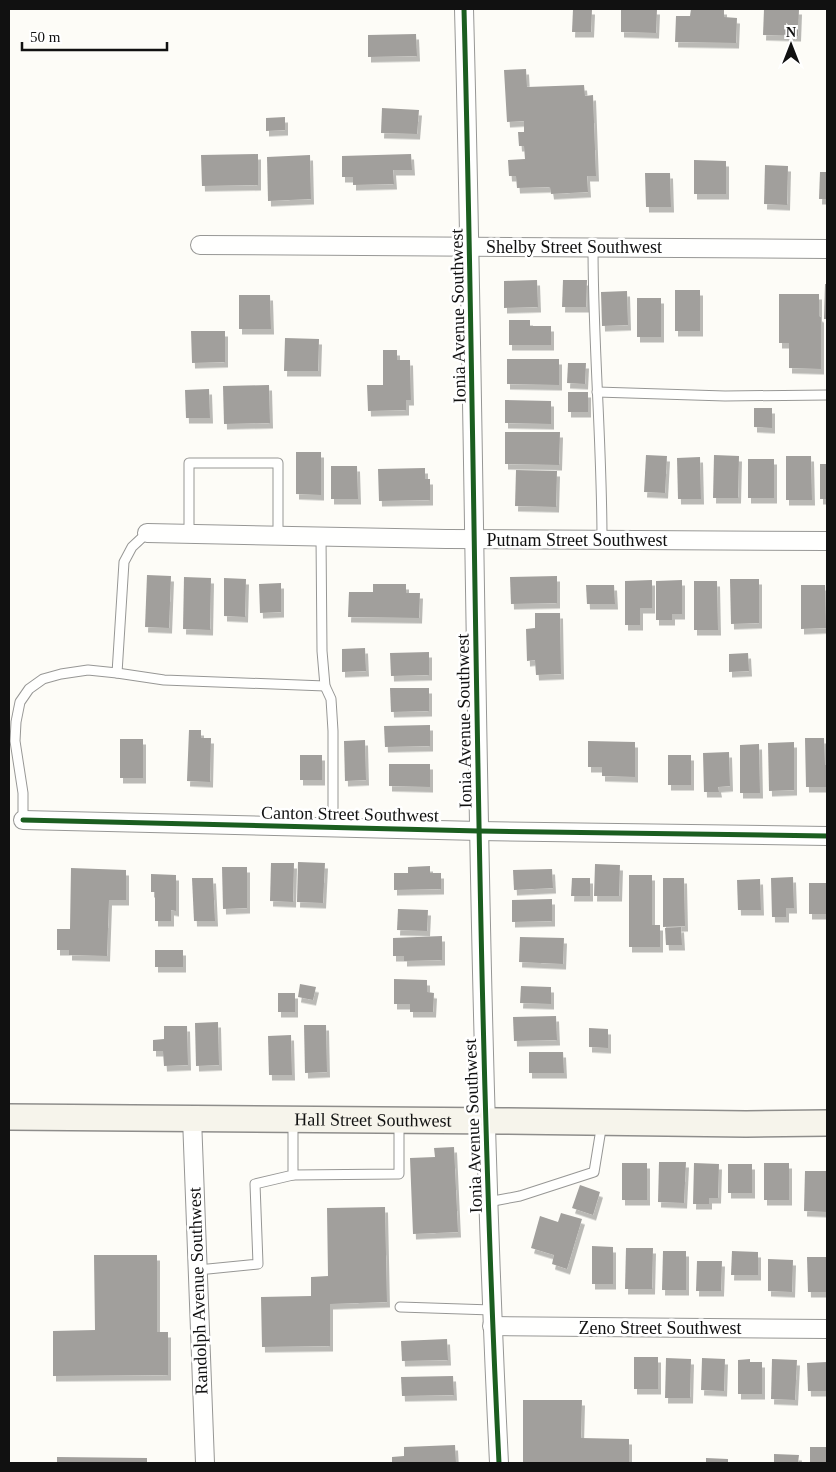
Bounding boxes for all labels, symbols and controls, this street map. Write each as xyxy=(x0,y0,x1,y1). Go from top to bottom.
scale bar xyxy=(22,20,168,52)
north arrow xyxy=(766,20,816,70)
text: N xyxy=(786,25,796,40)
text: 50 m xyxy=(30,29,61,45)
street label: Ionia Avenue Southwest xyxy=(446,229,470,403)
street label: Shelby Street Southwest xyxy=(486,237,662,257)
street label: Putnam Street Southwest xyxy=(487,530,668,550)
street label: Ionia Avenue Southwest xyxy=(452,634,476,808)
street label: Canton Street Southwest xyxy=(261,802,439,826)
street label: Ionia Avenue Southwest xyxy=(460,1038,486,1214)
street label: Hall Street Southwest xyxy=(294,1109,452,1131)
street label: Randolph Avenue Southwest xyxy=(184,1187,212,1395)
street label: Zeno Street Southwest xyxy=(579,1318,741,1338)

